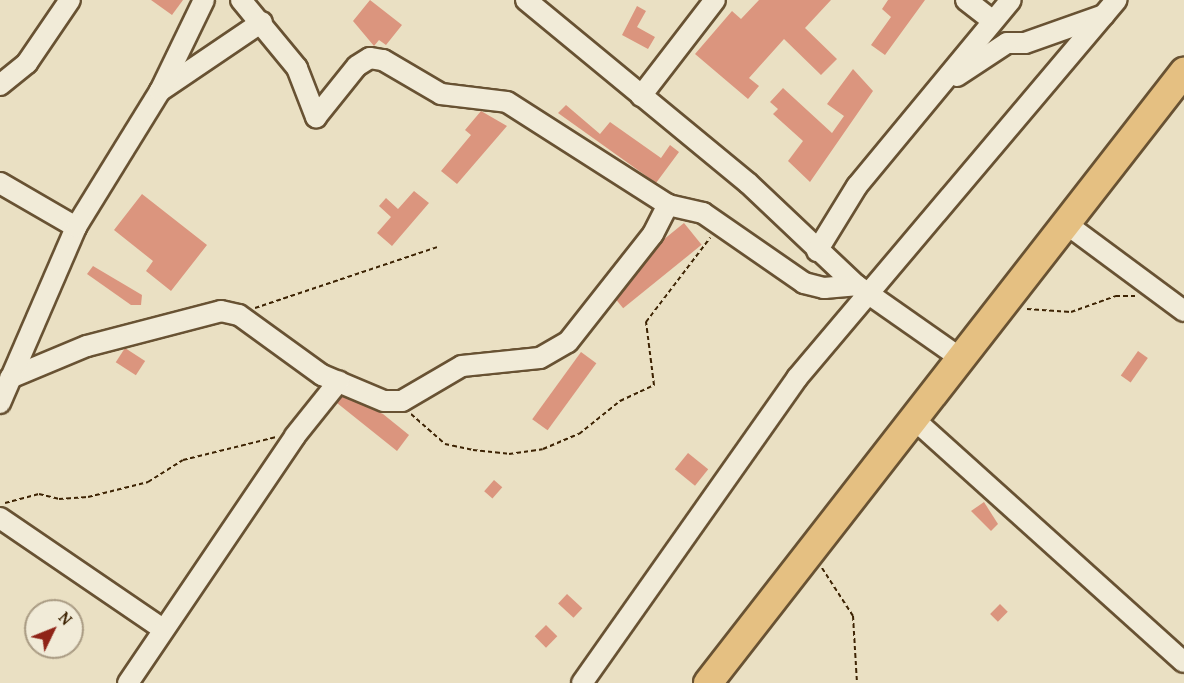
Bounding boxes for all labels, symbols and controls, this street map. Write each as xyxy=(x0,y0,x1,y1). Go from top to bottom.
north arrow xyxy=(24,599,84,659)
text: N xyxy=(53,606,78,630)

